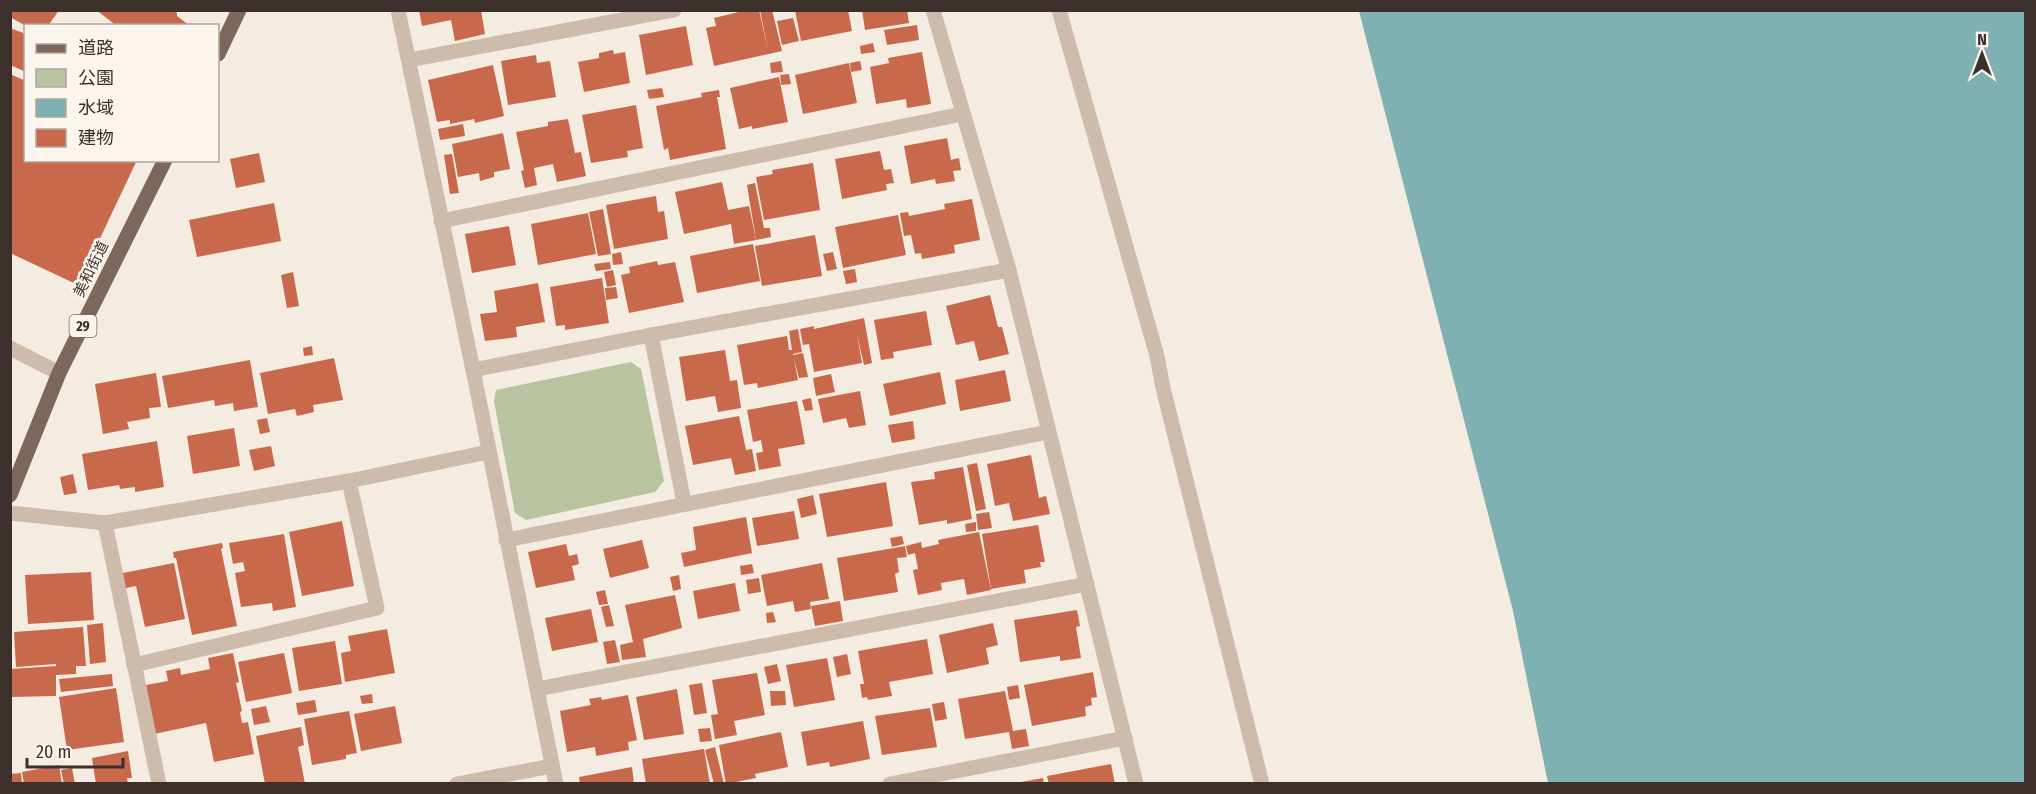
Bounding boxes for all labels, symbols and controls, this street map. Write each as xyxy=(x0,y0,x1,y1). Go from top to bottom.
legend xyxy=(24,24,219,162)
north arrow xyxy=(1952,24,2012,84)
text: N xyxy=(1977,30,1987,49)
text: 道路 xyxy=(78,37,114,59)
text: 公園 xyxy=(78,67,114,89)
text: 水域 xyxy=(78,97,114,119)
text: 建物 xyxy=(78,127,114,149)
street label: 美和街道 xyxy=(70,238,112,300)
road number: 29 xyxy=(70,315,97,337)
scale bar xyxy=(27,731,123,769)
text: 20 m xyxy=(36,741,71,763)

